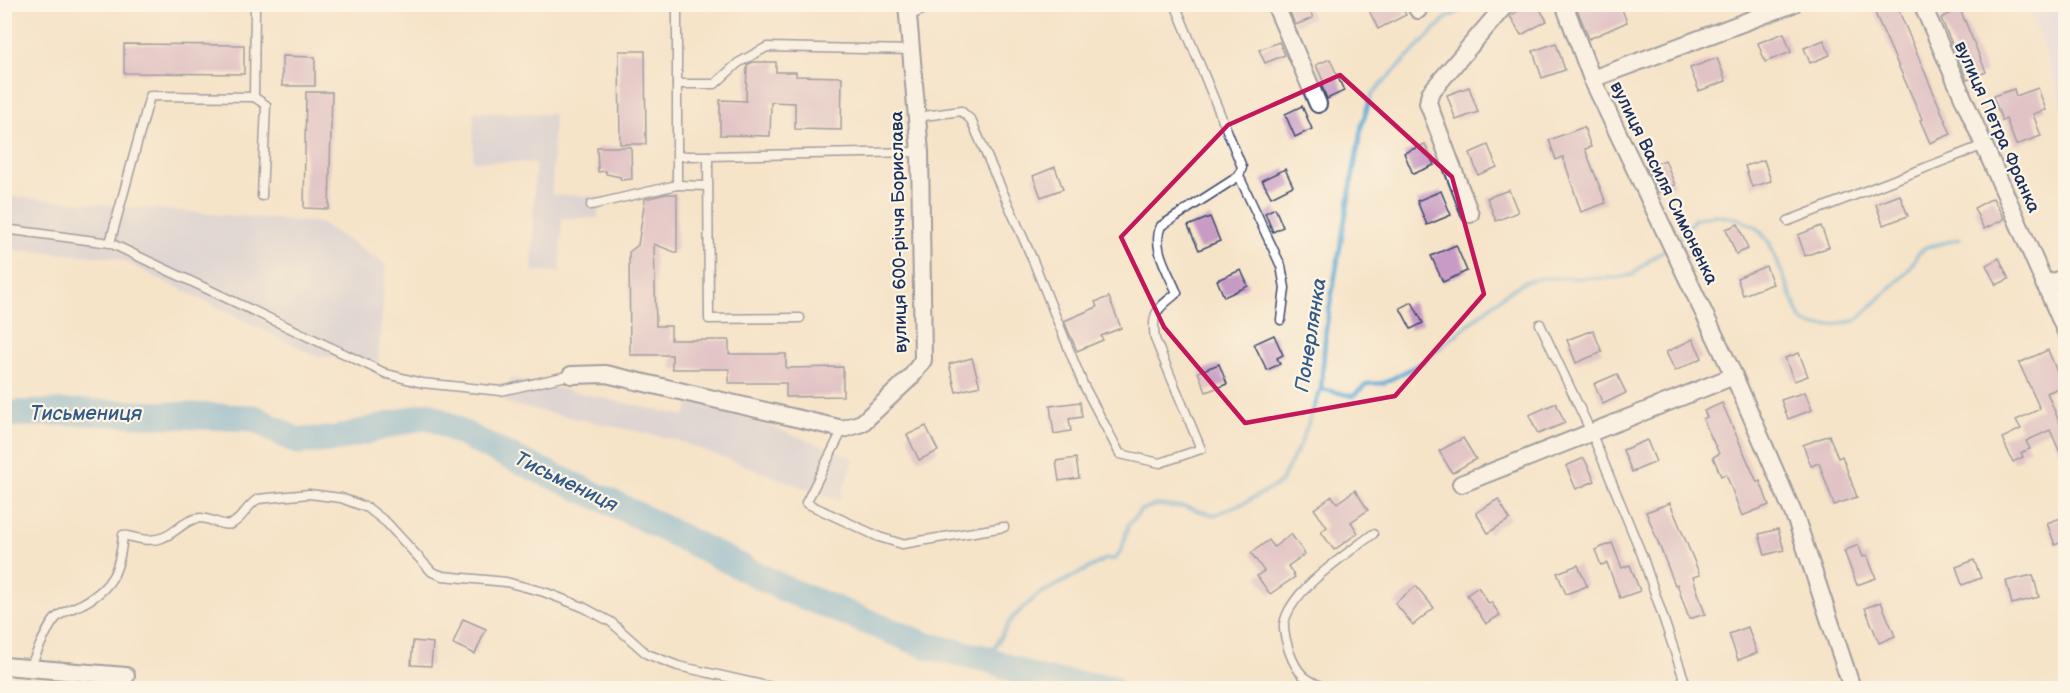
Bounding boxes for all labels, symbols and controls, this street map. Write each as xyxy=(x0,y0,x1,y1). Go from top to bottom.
street label: вулиця Петра Франка xyxy=(1950,38,2045,216)
street label: вулиця Василя Симоненка xyxy=(1606,78,1723,288)
street label: вулиця 600-річчя Борислава xyxy=(886,110,912,353)
water label: Понерлянка xyxy=(1290,276,1332,394)
water label: Тисьмениця xyxy=(30,402,142,426)
water label: Тисьмениця xyxy=(510,447,622,517)

